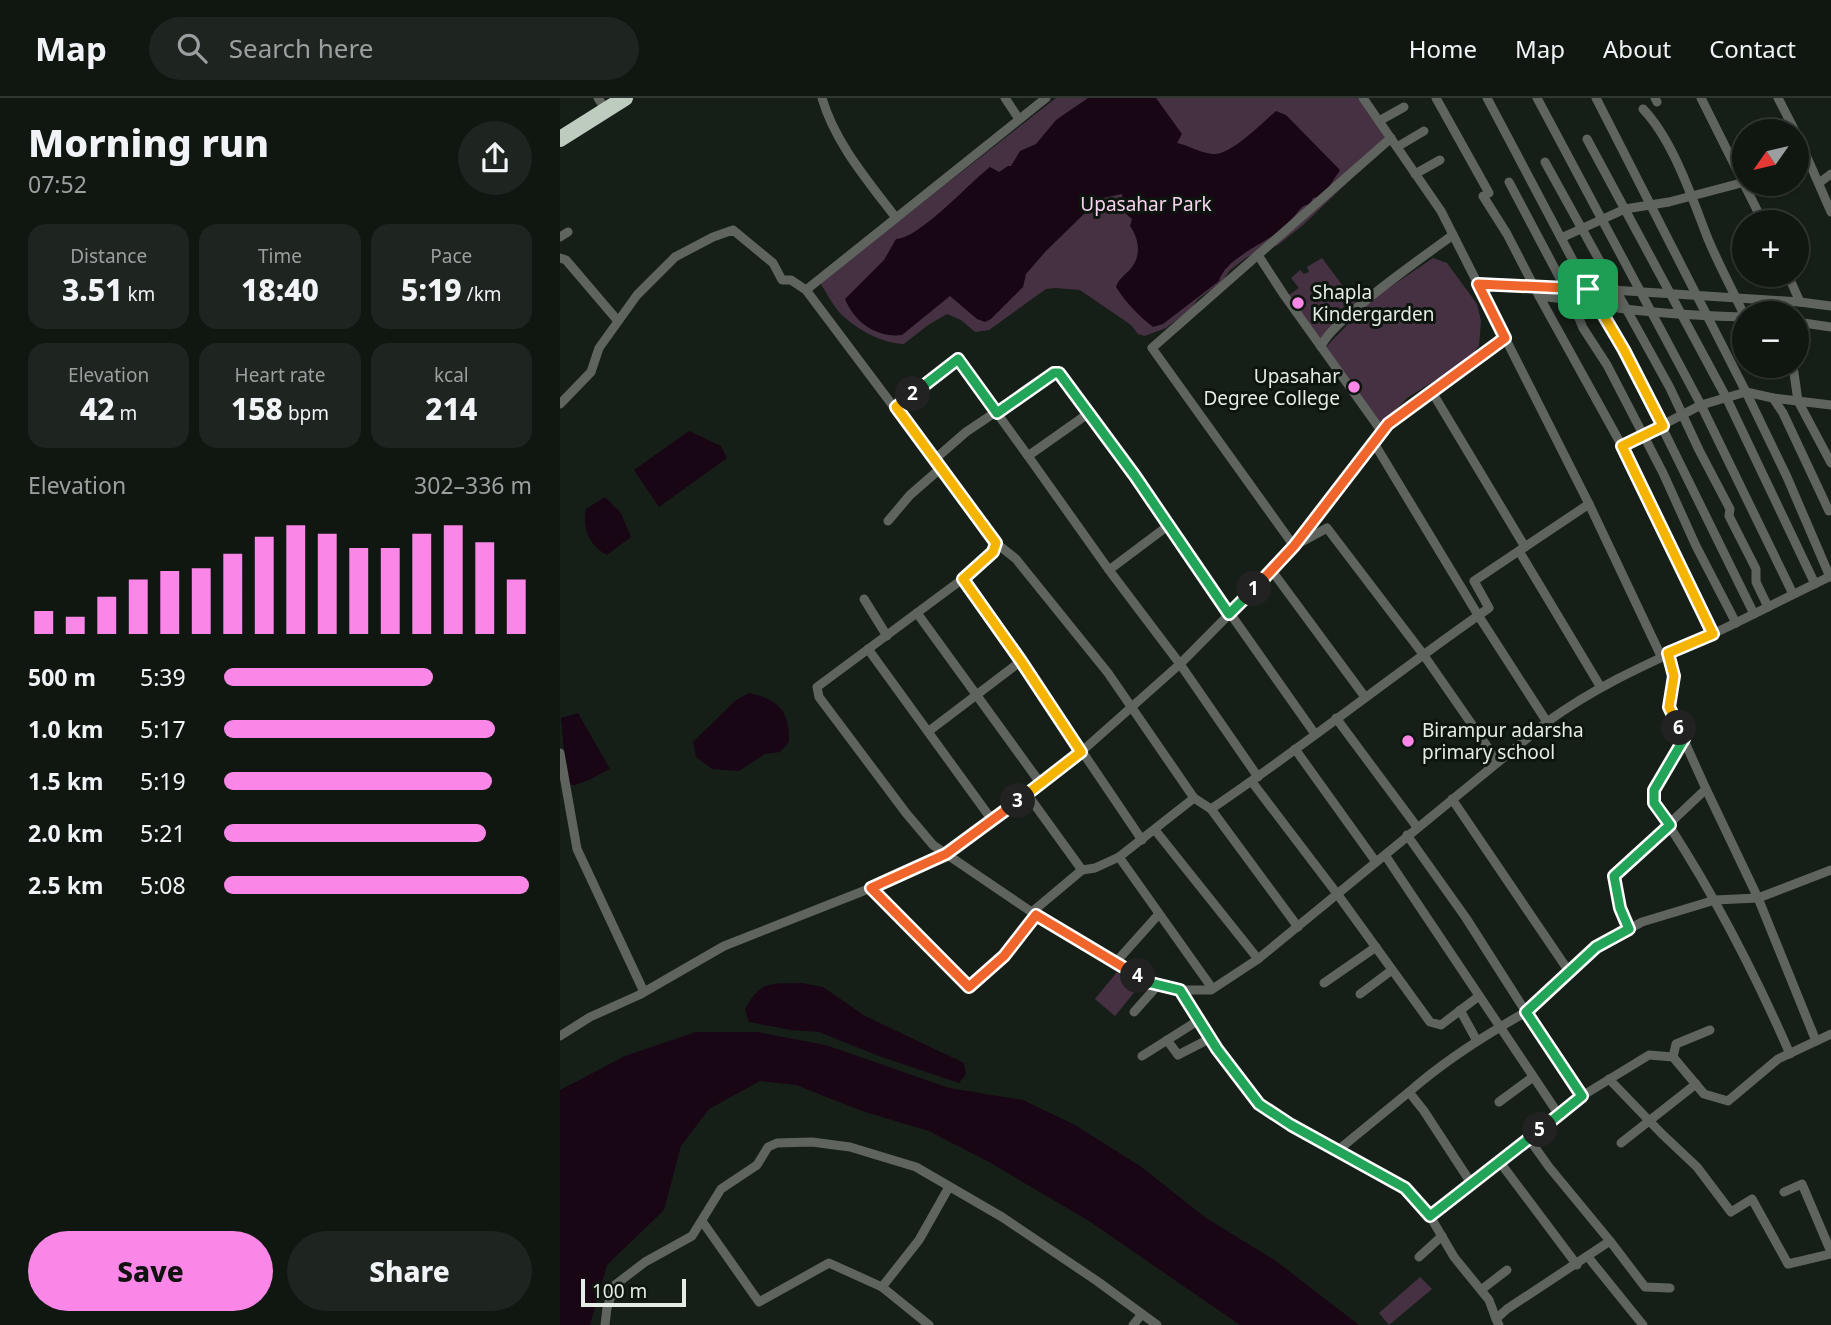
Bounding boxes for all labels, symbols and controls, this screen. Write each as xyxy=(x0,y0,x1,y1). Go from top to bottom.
search box xyxy=(149,17,639,80)
text: Map xyxy=(35,26,107,71)
icon: search xyxy=(173,29,211,67)
text: Search here xyxy=(229,30,373,66)
text: Home xyxy=(1409,32,1477,65)
text: Map xyxy=(1515,32,1565,65)
text: About xyxy=(1603,32,1671,65)
text: Contact xyxy=(1709,32,1796,65)
text: Morning run xyxy=(28,116,269,168)
north arrow xyxy=(1732,119,1810,196)
map controls xyxy=(1732,119,1809,378)
button: share xyxy=(458,121,532,195)
text: 07:52 xyxy=(28,168,87,200)
park label: Upasahar Park xyxy=(1080,191,1212,217)
button: + xyxy=(1732,210,1809,287)
text: Distance xyxy=(70,243,147,269)
text: Time xyxy=(258,243,302,269)
text: Pace xyxy=(430,243,472,269)
pin xyxy=(1558,259,1618,319)
text: 3.51 xyxy=(62,269,123,310)
text: 18:40 xyxy=(241,269,319,310)
text: 5:19 xyxy=(401,269,462,310)
icon: arrive xyxy=(1569,270,1607,308)
place label: Shapla Kindergarden xyxy=(1312,279,1434,327)
text: km xyxy=(123,281,155,307)
text: /km xyxy=(462,281,502,307)
marker: Shapla Kindergarden xyxy=(1290,295,1306,311)
button: − xyxy=(1732,301,1809,378)
text: Elevation xyxy=(68,362,149,388)
text: Heart rate xyxy=(235,362,325,388)
text: kcal xyxy=(434,362,469,388)
place label: Upasahar Degree College xyxy=(1203,363,1340,411)
pin: 2 xyxy=(896,376,930,412)
marker: Upasahar Degree College xyxy=(1346,379,1362,395)
text: 2 xyxy=(907,380,918,406)
text: 42 xyxy=(80,388,115,429)
text: 158 xyxy=(231,388,283,429)
text: 214 xyxy=(425,388,477,429)
text: m xyxy=(115,400,137,426)
text: bpm xyxy=(283,400,329,426)
text: Elevation xyxy=(28,469,126,501)
text: 302–336 m xyxy=(414,469,532,501)
pin: 1 xyxy=(1236,572,1272,606)
text: 1 xyxy=(1248,575,1259,601)
text: 500 m xyxy=(28,661,96,693)
text: 5:39 xyxy=(140,661,186,693)
pin: 6 xyxy=(1662,710,1696,746)
text: 1.0 km xyxy=(28,713,103,745)
text: 5:17 xyxy=(140,713,186,745)
text: 6 xyxy=(1673,714,1684,740)
place label: Birampur adarsha primary school xyxy=(1422,717,1584,765)
marker: Birampur adarsha primary school xyxy=(1400,733,1416,749)
text: 1.5 km xyxy=(28,765,103,797)
text: 5:19 xyxy=(140,765,186,797)
pin: 3 xyxy=(1000,784,1036,818)
text: 3 xyxy=(1012,787,1023,813)
text: 2.0 km xyxy=(28,817,103,849)
text: 5:21 xyxy=(140,817,186,849)
text: 2.5 km xyxy=(28,869,103,901)
text: 5:08 xyxy=(140,869,186,901)
pin: 4 xyxy=(1120,958,1156,994)
text: 4 xyxy=(1132,962,1143,988)
pin: 5 xyxy=(1522,1112,1558,1148)
text: 5 xyxy=(1534,1116,1545,1142)
button: Save xyxy=(28,1231,273,1311)
button: Share xyxy=(287,1231,532,1311)
scale bar xyxy=(581,1276,686,1308)
text: 100 m xyxy=(592,1278,647,1304)

